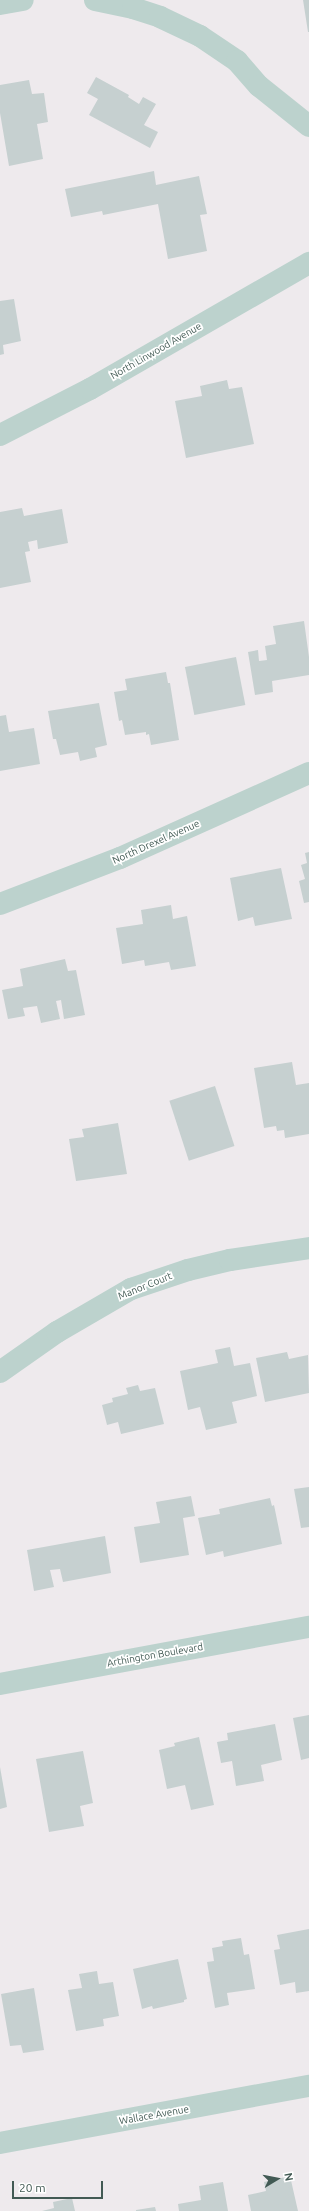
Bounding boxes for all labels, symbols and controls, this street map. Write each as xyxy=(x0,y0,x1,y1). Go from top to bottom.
street label: North Linwood Avenue xyxy=(108,320,204,382)
street label: North Drexel Avenue xyxy=(111,817,201,867)
street label: Manor Court xyxy=(116,1270,174,1302)
street label: Arthington Boulevard xyxy=(106,1641,204,1669)
street label: Wallace Avenue xyxy=(118,2103,190,2127)
north arrow xyxy=(257,2159,297,2199)
text: N xyxy=(282,2172,295,2182)
scale bar xyxy=(14,2173,105,2199)
text: 20 m xyxy=(19,2181,46,2194)

